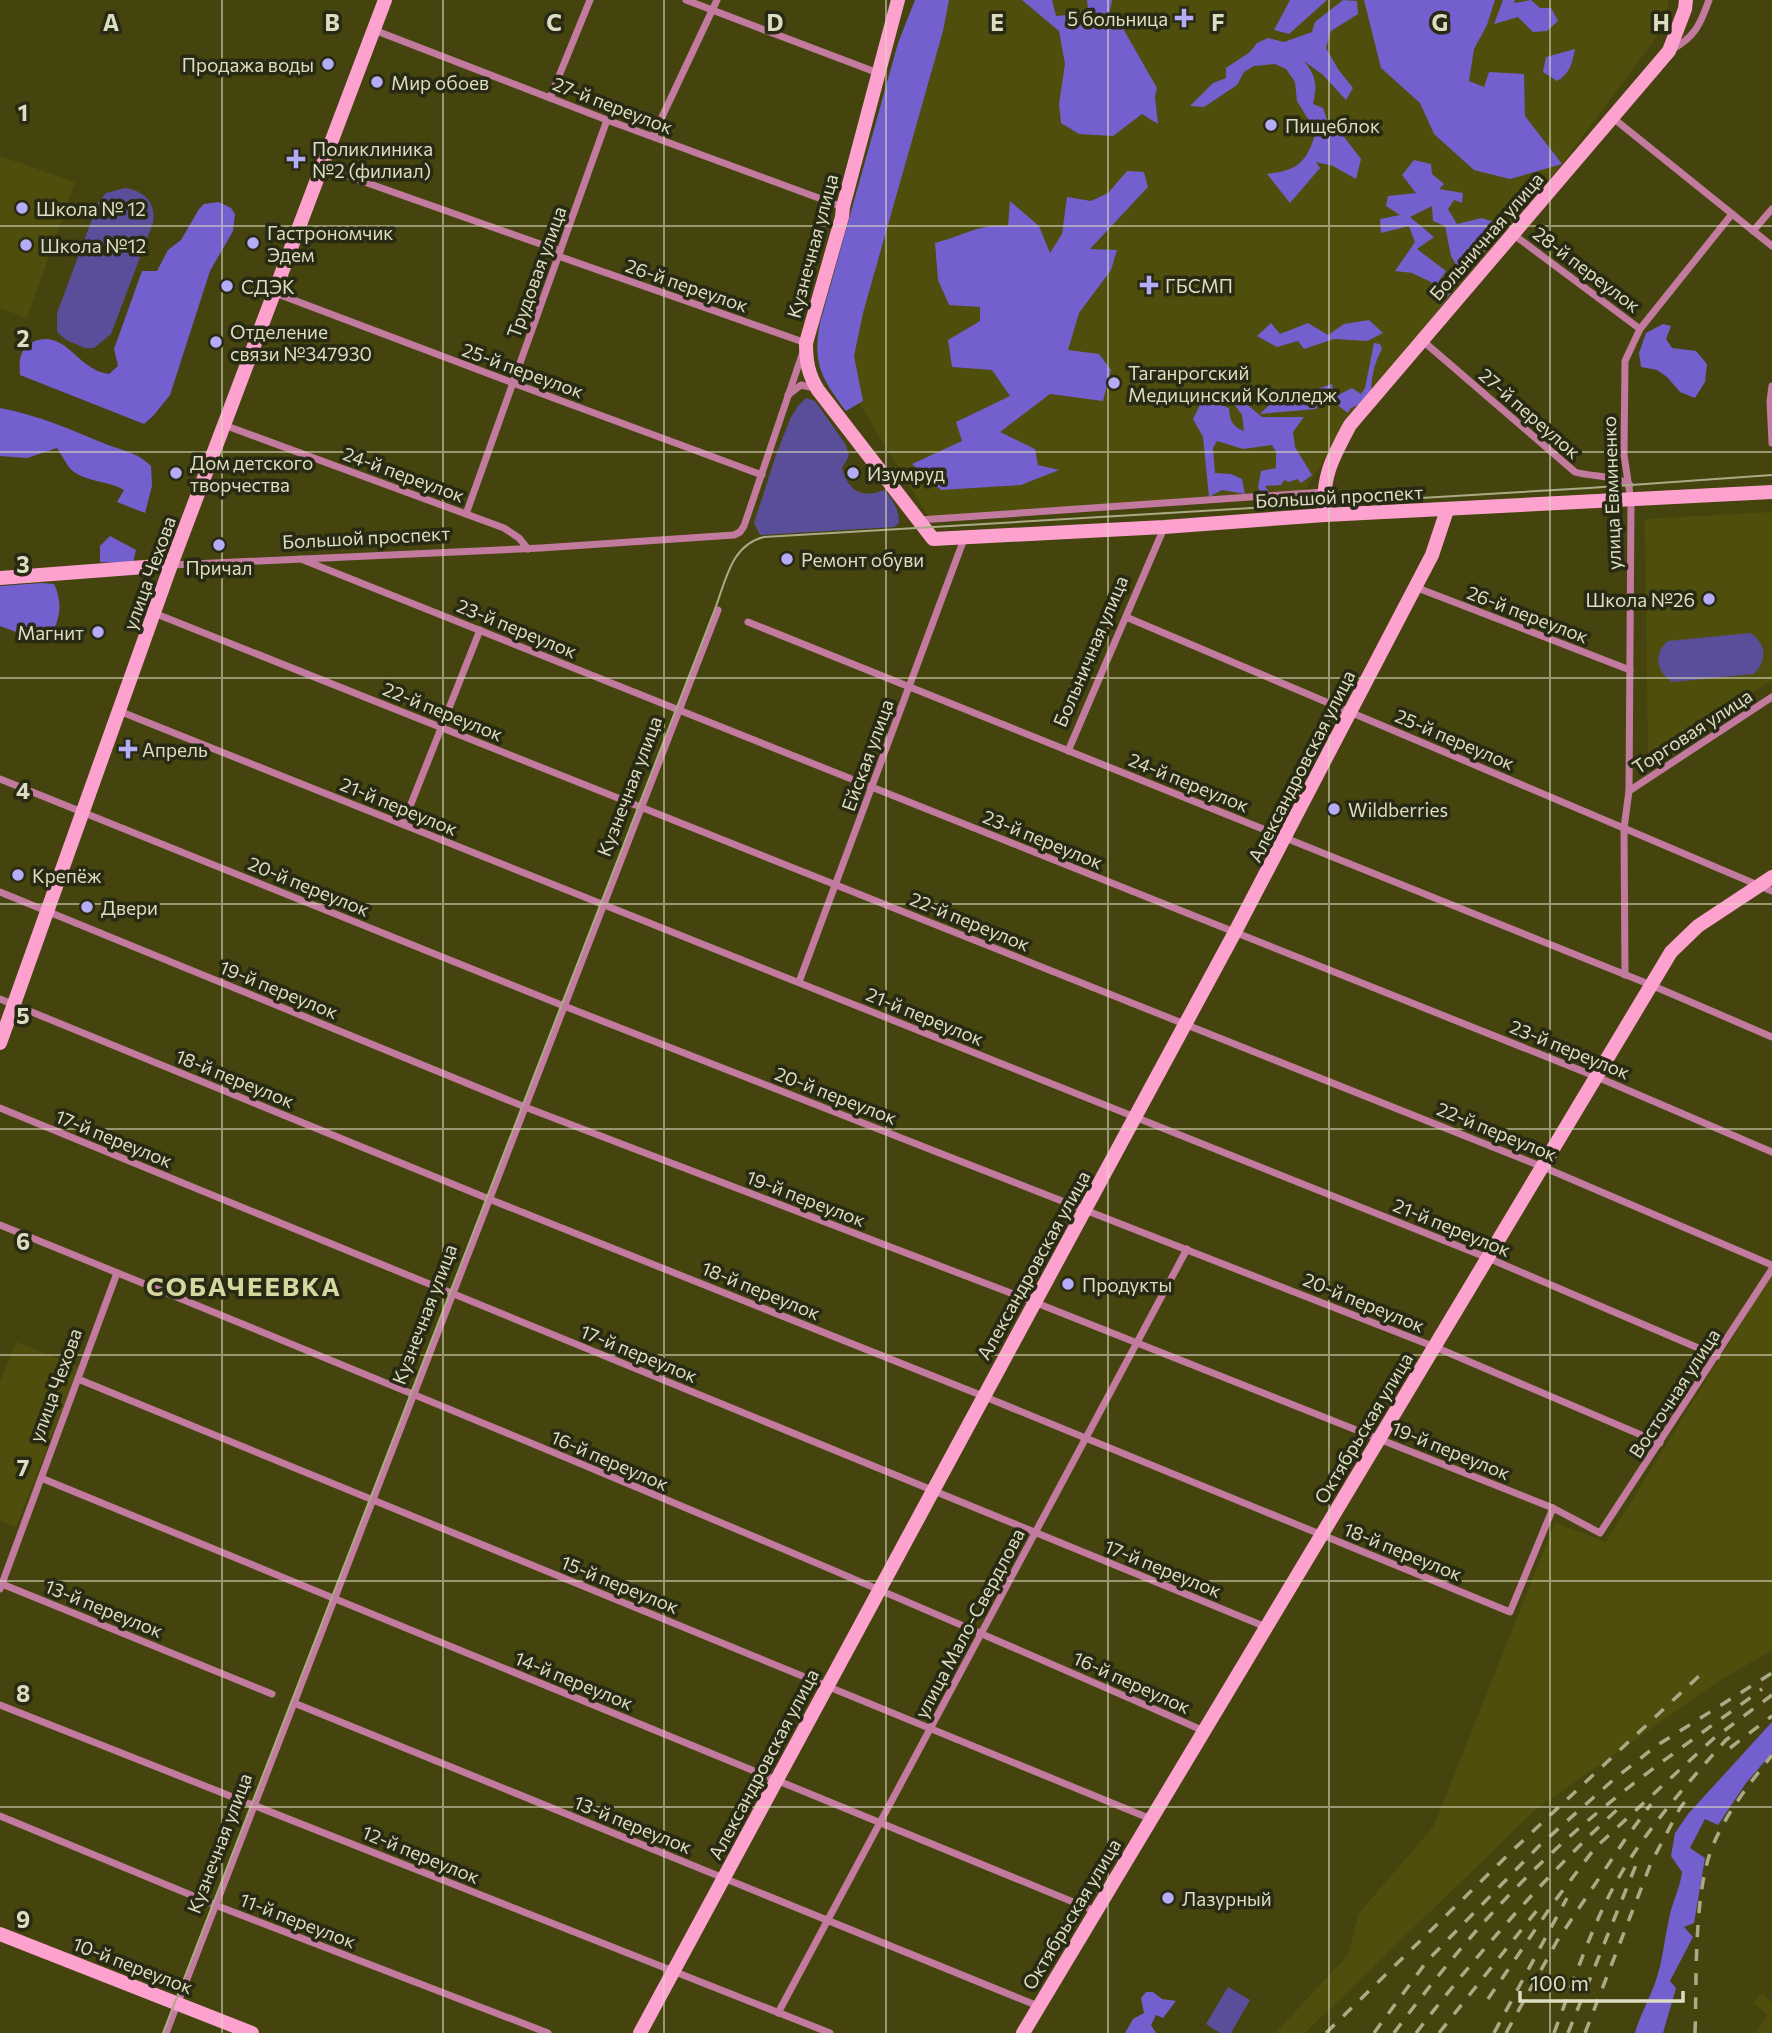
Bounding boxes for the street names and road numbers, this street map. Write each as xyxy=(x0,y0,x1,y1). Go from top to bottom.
street label: 27-й переулок xyxy=(550,72,676,138)
street label: Больничная улица xyxy=(1424,167,1548,305)
street label: Кузнечная улица xyxy=(782,171,842,321)
street label: Трудовая улица xyxy=(501,203,571,341)
street label: 28-й переулок xyxy=(1529,221,1645,317)
street label: 26-й переулок xyxy=(623,253,751,317)
street label: 25-й переулок xyxy=(459,337,587,403)
street label: 27-й переулок xyxy=(1475,363,1585,463)
street label: улица Евминенко xyxy=(1597,416,1625,570)
street label: 24-й переулок xyxy=(340,441,468,507)
street label: Большой проспект xyxy=(1254,480,1424,512)
street label: улица Чехова xyxy=(118,513,180,633)
street label: Большой проспект xyxy=(281,521,451,553)
street label: Больничная улица xyxy=(1048,572,1132,730)
street label: 26-й переулок xyxy=(1464,580,1592,648)
street label: 23-й переулок xyxy=(454,593,580,663)
street label: Александровская улица xyxy=(1242,666,1360,866)
street label: 22-й переулок xyxy=(380,677,506,745)
street label: Торговая улица xyxy=(1628,684,1756,778)
street label: Ейская улица xyxy=(836,696,898,814)
street label: 25-й переулок xyxy=(1392,704,1518,774)
street label: Кузнечная улица xyxy=(592,713,666,859)
street label: 24-й переулок xyxy=(1126,747,1252,817)
street label: 21-й переулок xyxy=(337,772,461,840)
street label: 23-й переулок xyxy=(980,804,1106,874)
street label: 20-й переулок xyxy=(245,851,373,921)
street label: 22-й переулок xyxy=(907,887,1033,955)
street label: 19-й переулок xyxy=(216,955,342,1023)
street label: 21-й переулок xyxy=(863,982,987,1050)
street label: 23-й переулок xyxy=(1507,1014,1633,1084)
street label: 18-й переулок xyxy=(172,1044,298,1112)
street label: 20-й переулок xyxy=(772,1061,900,1129)
street label: 22-й переулок xyxy=(1434,1097,1560,1165)
street label: 17-й переулок xyxy=(52,1104,176,1172)
street label: 19-й переулок xyxy=(743,1165,869,1231)
street label: Александровская улица xyxy=(971,1166,1095,1364)
street label: 21-й переулок xyxy=(1390,1193,1514,1261)
street label: Кузнечная улица xyxy=(387,1241,461,1387)
street label: 18-й переулок xyxy=(698,1256,824,1324)
street label: 20-й переулок xyxy=(1300,1267,1428,1337)
street label: 17-й переулок xyxy=(577,1319,701,1387)
street label: Восточная улица xyxy=(1624,1324,1724,1462)
street label: улица Чехова xyxy=(24,1325,86,1445)
street label: Октябрьская улица xyxy=(1309,1348,1417,1508)
street label: 19-й переулок xyxy=(1388,1416,1514,1484)
street label: 16-й переулок xyxy=(548,1425,672,1495)
street label: 18-й переулок xyxy=(1340,1517,1466,1585)
street label: улица Мало-Свердлова xyxy=(909,1524,1029,1722)
street label: 17-й переулок xyxy=(1101,1534,1225,1602)
street label: 15-й переулок xyxy=(558,1550,682,1618)
street label: 13-й переулок xyxy=(42,1574,166,1642)
street label: 14-й переулок xyxy=(512,1646,636,1714)
street label: 16-й переулок xyxy=(1070,1646,1194,1718)
street label: Александровская улица xyxy=(703,1665,823,1863)
street label: Кузнечная улица xyxy=(182,1770,256,1916)
street label: 13-й переулок xyxy=(571,1790,695,1858)
street label: 12-й переулок xyxy=(359,1820,483,1888)
street label: Октябрьская улица xyxy=(1017,1834,1125,1994)
street label: 11-й переулок xyxy=(237,1887,359,1953)
street label: 10-й переулок xyxy=(70,1932,196,1998)

